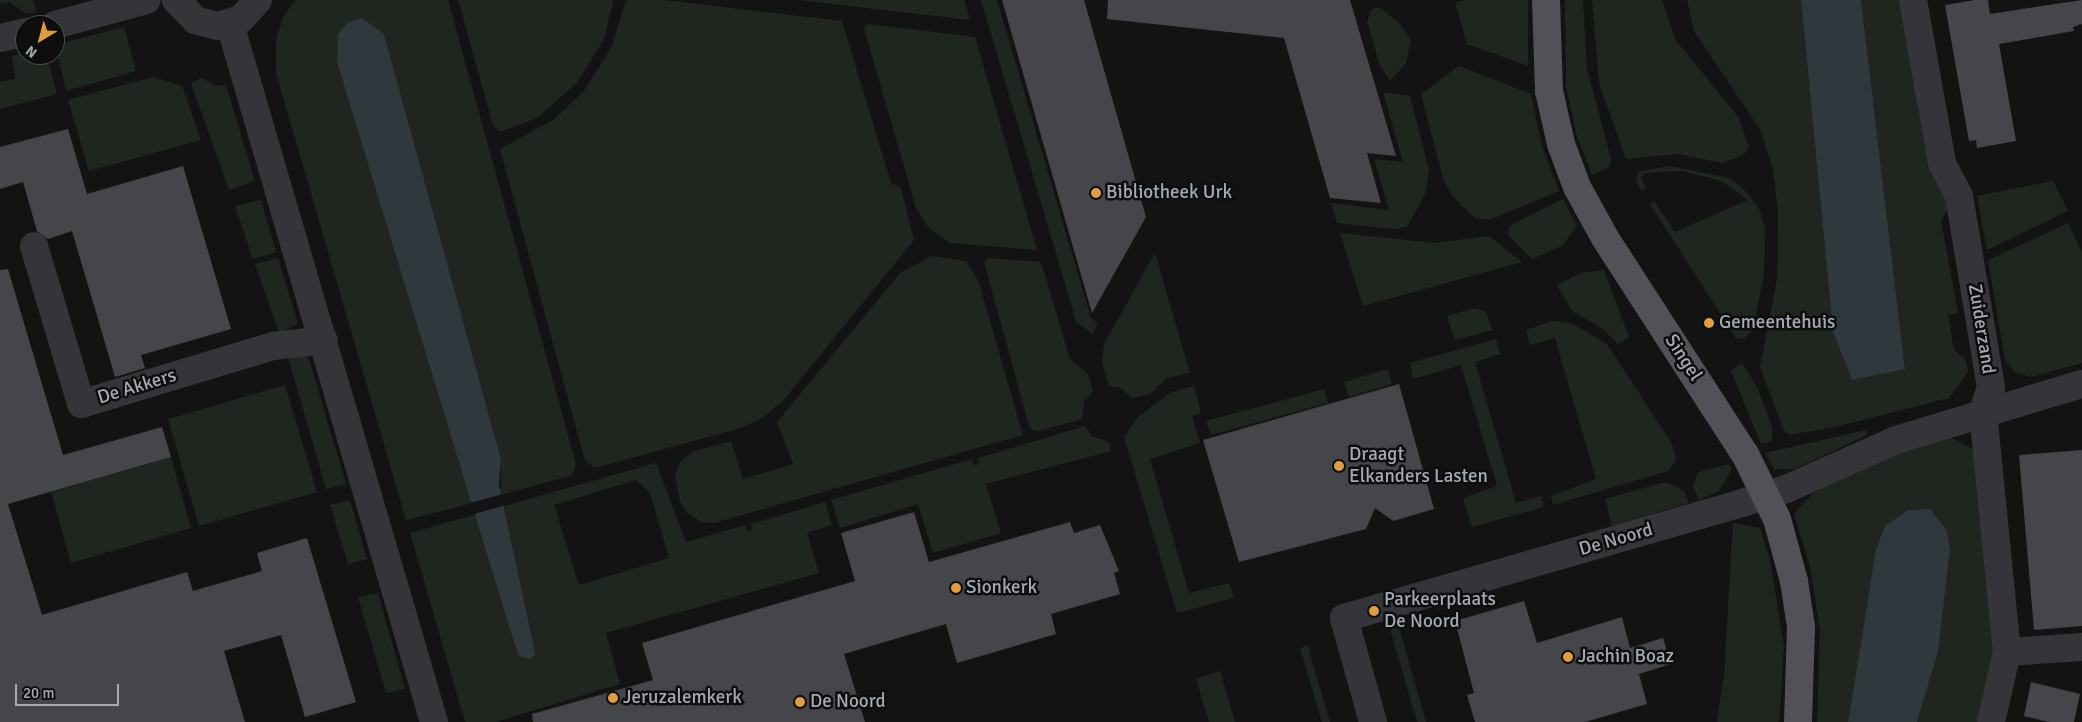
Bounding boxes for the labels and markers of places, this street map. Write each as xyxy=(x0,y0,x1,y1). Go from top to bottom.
place label: Bibliotheek Urk xyxy=(1106,182,1232,204)
marker: Bibliotheek Urk xyxy=(1090,187,1102,199)
place label: Gemeentehuis xyxy=(1719,312,1835,334)
marker: Gemeentehuis xyxy=(1703,317,1715,329)
place label: Draagt Elkanders Lasten xyxy=(1349,444,1488,488)
marker: Draagt Elkanders Lasten xyxy=(1333,460,1345,472)
place label: Sionkerk xyxy=(966,577,1037,599)
marker: Sionkerk xyxy=(950,582,962,594)
place label: Parkeerplaats De Noord xyxy=(1384,589,1496,633)
marker: Parkeerplaats De Noord xyxy=(1368,605,1380,617)
place label: Jachin Boaz xyxy=(1578,646,1674,668)
marker: Jachin Boaz xyxy=(1562,651,1574,663)
place label: Jeruzalemkerk xyxy=(623,687,742,709)
place label: De Noord xyxy=(810,691,886,713)
marker: Jeruzalemkerk xyxy=(607,692,619,704)
marker: De Noord xyxy=(794,696,806,708)

